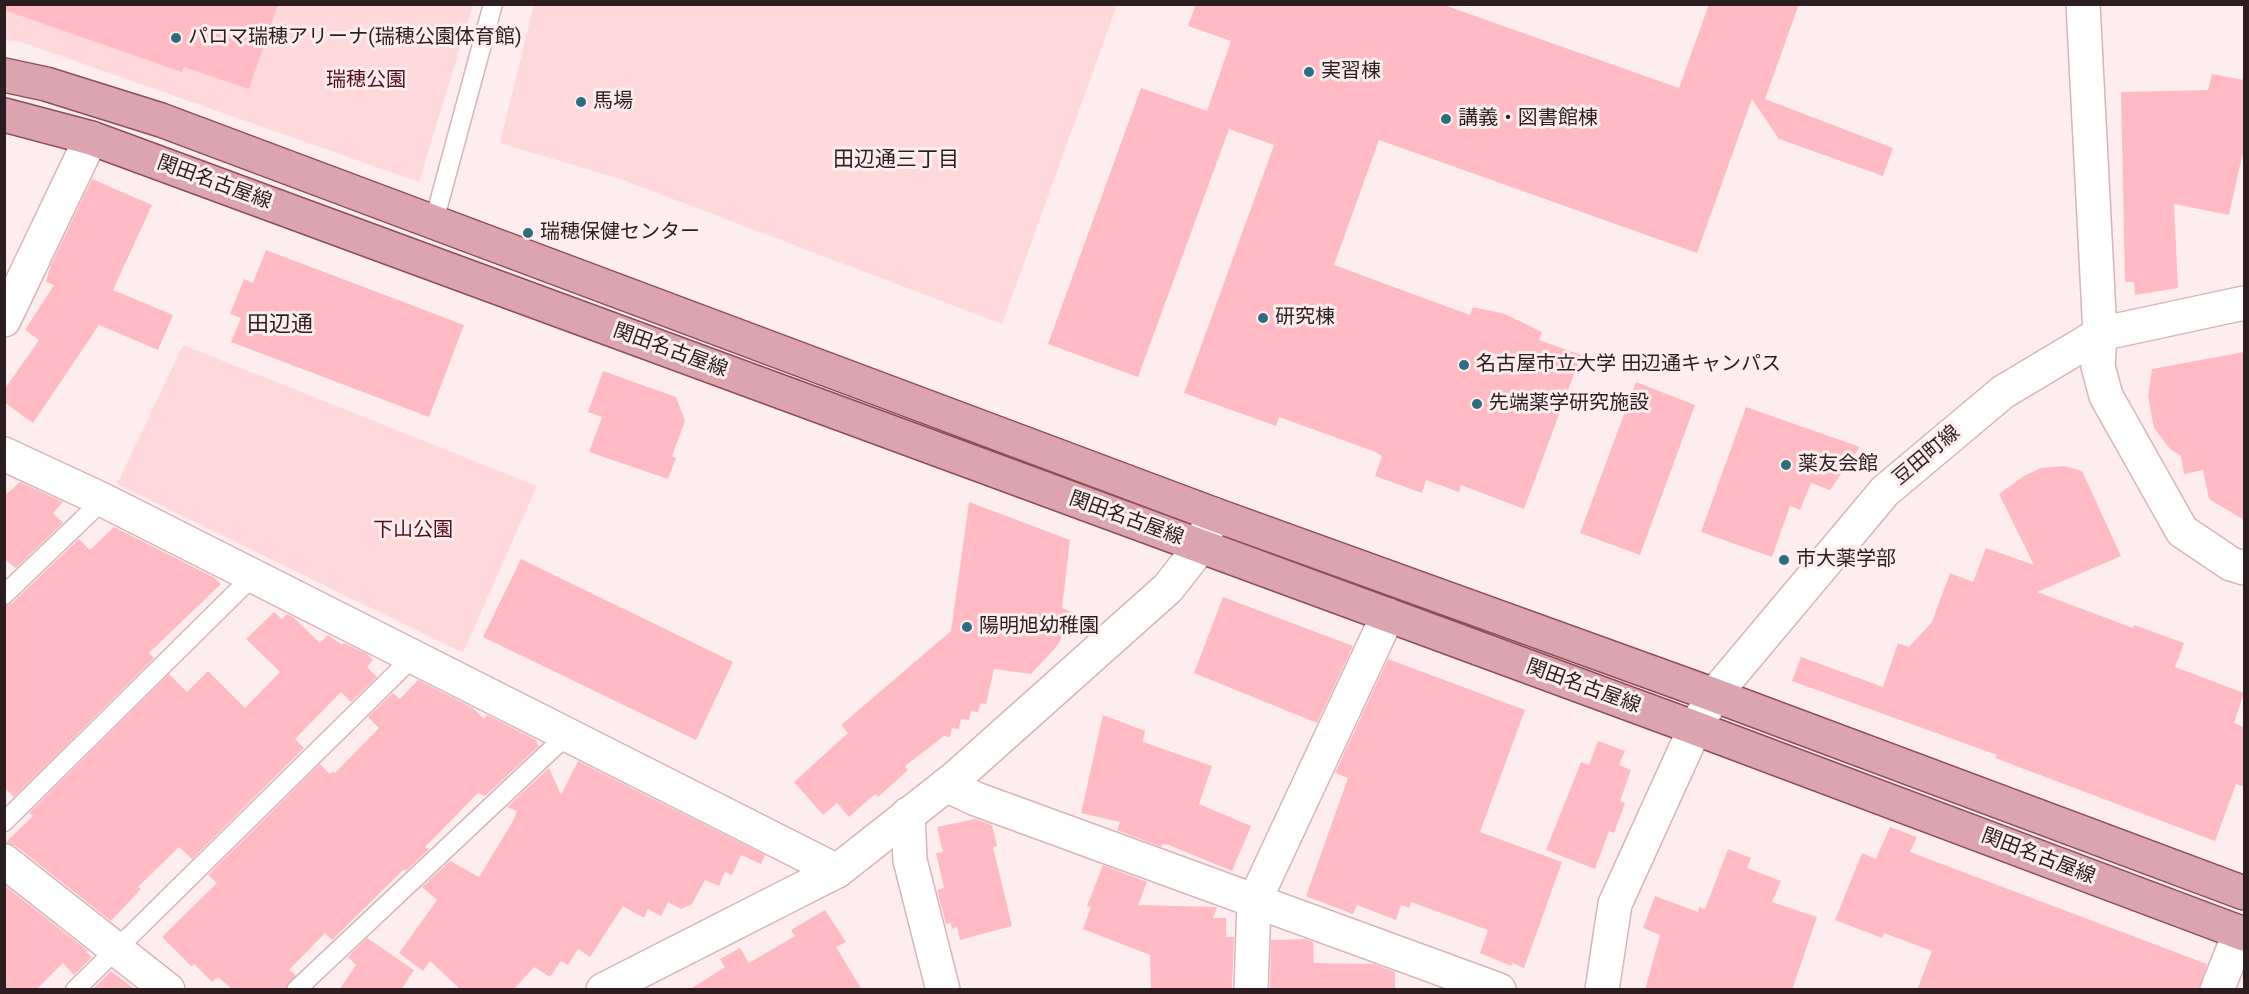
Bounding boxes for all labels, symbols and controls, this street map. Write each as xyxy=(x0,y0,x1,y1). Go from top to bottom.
place label: パロマ瑞穂アリーナ(瑞穂公園体育館) xyxy=(188,26,522,50)
marker: パロマ瑞穂アリーナ(瑞穂公園体育館) xyxy=(169,31,183,45)
place label: 実習棟 xyxy=(1321,60,1381,84)
marker: 実習棟 xyxy=(1302,65,1316,79)
park label: 瑞穂公園 xyxy=(326,69,406,93)
place label: 馬場 xyxy=(593,90,633,114)
marker: 馬場 xyxy=(574,95,588,109)
place label: 講義・図書館棟 xyxy=(1458,107,1598,131)
marker: 講義・図書館棟 xyxy=(1439,112,1453,126)
district label: 田辺通三丁目 xyxy=(833,148,959,174)
street label: 関田名古屋線 xyxy=(154,151,274,215)
place label: 瑞穂保健センター xyxy=(540,221,700,245)
marker: 瑞穂保健センター xyxy=(521,226,535,240)
place label: 研究棟 xyxy=(1275,306,1335,330)
marker: 研究棟 xyxy=(1256,311,1270,325)
district label: 田辺通 xyxy=(247,312,313,338)
street label: 関田名古屋線 xyxy=(610,319,730,383)
place label: 名古屋市立大学 田辺通キャンパス xyxy=(1476,353,1781,377)
marker: 名古屋市立大学 田辺通キャンパス xyxy=(1457,358,1471,372)
place label: 先端薬学研究施設 xyxy=(1489,392,1649,416)
marker: 先端薬学研究施設 xyxy=(1470,397,1484,411)
street label: 豆田町線 xyxy=(1889,421,1965,491)
place label: 薬友会館 xyxy=(1798,453,1878,477)
marker: 薬友会館 xyxy=(1779,458,1793,472)
street label: 関田名古屋線 xyxy=(1066,487,1186,551)
park label: 下山公園 xyxy=(373,519,453,543)
place label: 市大薬学部 xyxy=(1796,548,1896,572)
marker: 市大薬学部 xyxy=(1777,553,1791,567)
place label: 陽明旭幼稚園 xyxy=(979,615,1099,639)
marker: 陽明旭幼稚園 xyxy=(960,620,974,634)
street label: 関田名古屋線 xyxy=(1523,655,1643,719)
street label: 関田名古屋線 xyxy=(1978,824,2098,890)

